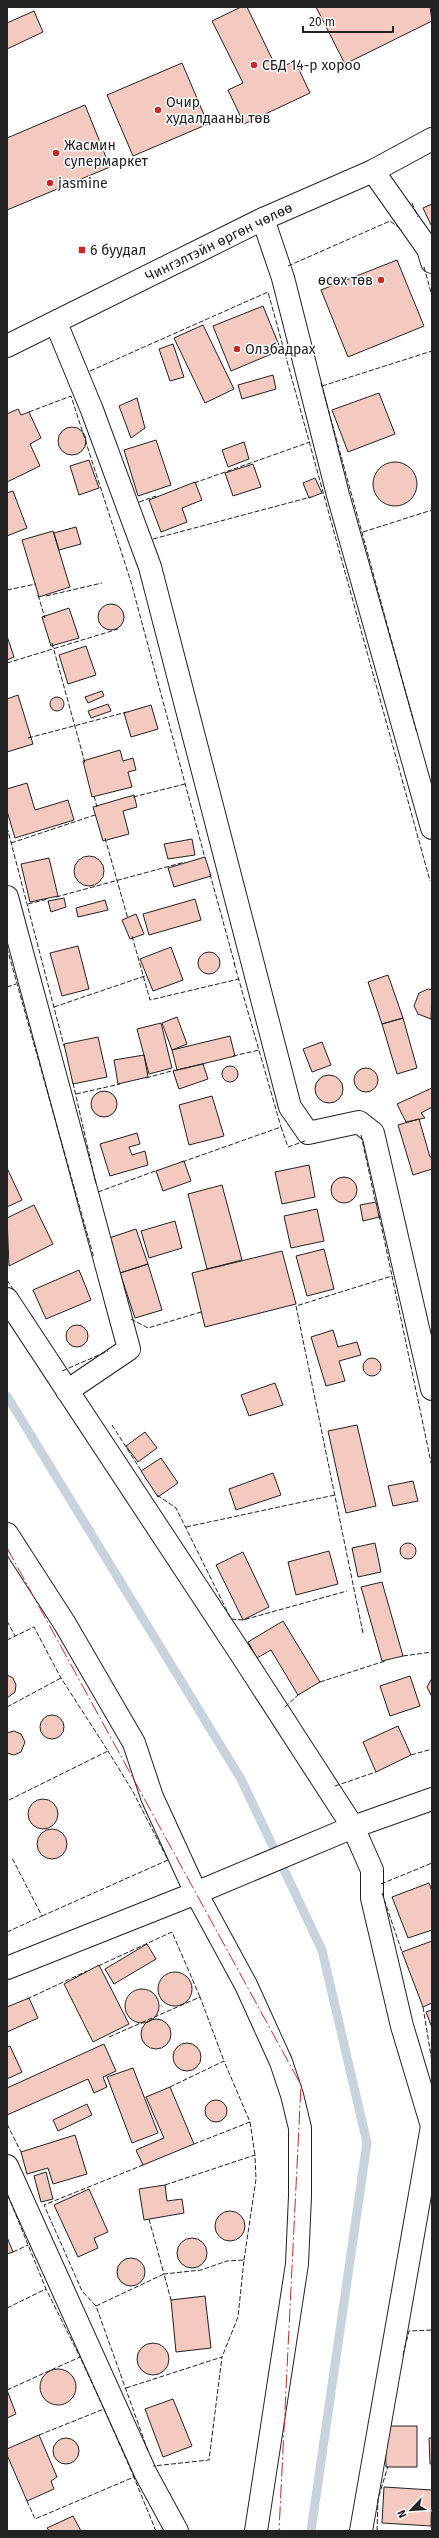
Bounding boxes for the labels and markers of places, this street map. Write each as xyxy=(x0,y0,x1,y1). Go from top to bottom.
place label: СБД 14-р хороо xyxy=(262,57,361,74)
marker: СБД 14-р хороо xyxy=(249,60,259,70)
place label: Очир худалдааны төв xyxy=(166,94,270,127)
marker: Очир худалдааны төв xyxy=(153,105,163,115)
place label: Жасмин супермаркет xyxy=(64,137,149,170)
marker: Жасмин супермаркет xyxy=(51,148,61,158)
place label: jasmine xyxy=(57,175,108,192)
marker: jasmine xyxy=(45,178,55,188)
place label: 6 буудал xyxy=(90,242,146,259)
marker: 6 буудал xyxy=(77,245,87,255)
place label: өсөх төв xyxy=(318,272,373,289)
marker: өсөх төв xyxy=(376,275,386,285)
place label: Олзбадрах xyxy=(245,341,316,358)
marker: Олзбадрах xyxy=(232,344,242,354)

